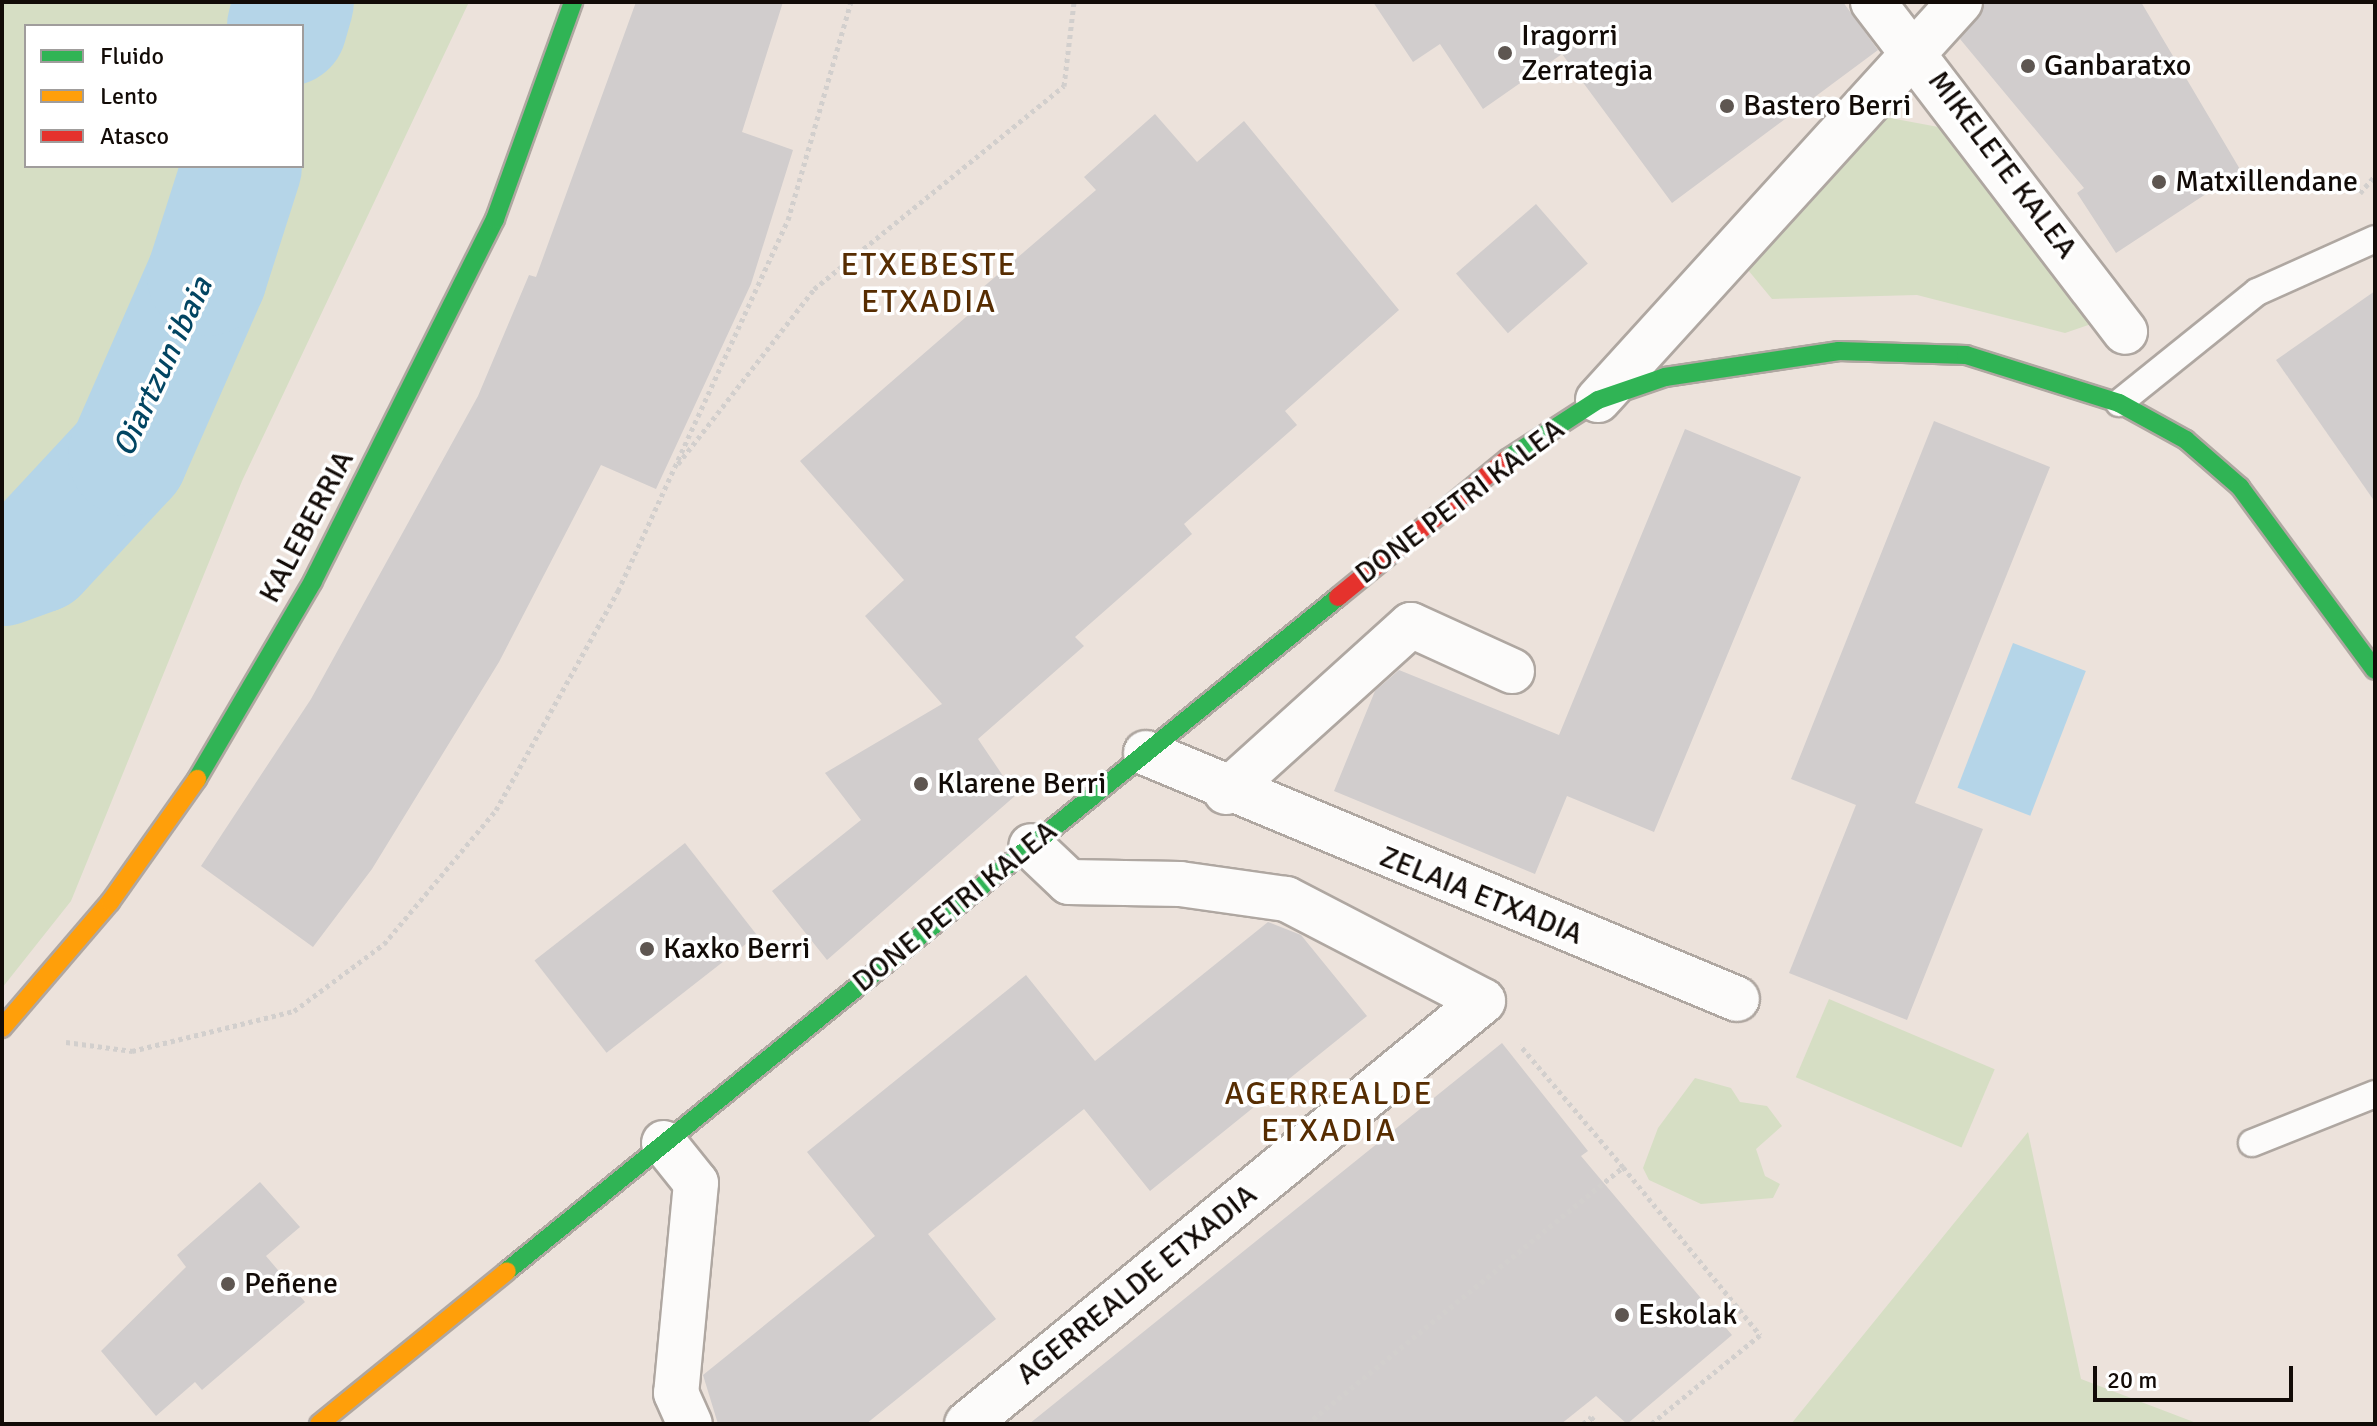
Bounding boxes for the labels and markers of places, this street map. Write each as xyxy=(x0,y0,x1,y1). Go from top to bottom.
place label: Iragorri Zerrategia xyxy=(1521,18,1653,88)
marker: Iragorri Zerrategia xyxy=(1496,44,1514,62)
place label: Ganbaratxo xyxy=(2044,48,2191,84)
marker: Ganbaratxo xyxy=(2019,57,2037,75)
place label: Bastero Berri xyxy=(1743,88,1911,124)
marker: Bastero Berri xyxy=(1718,97,1736,115)
place label: Matxillendane xyxy=(2175,164,2358,200)
marker: Matxillendane xyxy=(2150,173,2168,191)
place label: Klarene Berri xyxy=(937,766,1106,802)
marker: Klarene Berri xyxy=(912,775,930,793)
place label: Kaxko Berri xyxy=(663,931,810,967)
marker: Kaxko Berri xyxy=(638,940,656,958)
place label: Peñene xyxy=(244,1266,338,1302)
marker: Peñene xyxy=(219,1275,237,1293)
place label: Eskolak xyxy=(1638,1297,1737,1333)
marker: Eskolak xyxy=(1613,1306,1631,1324)

